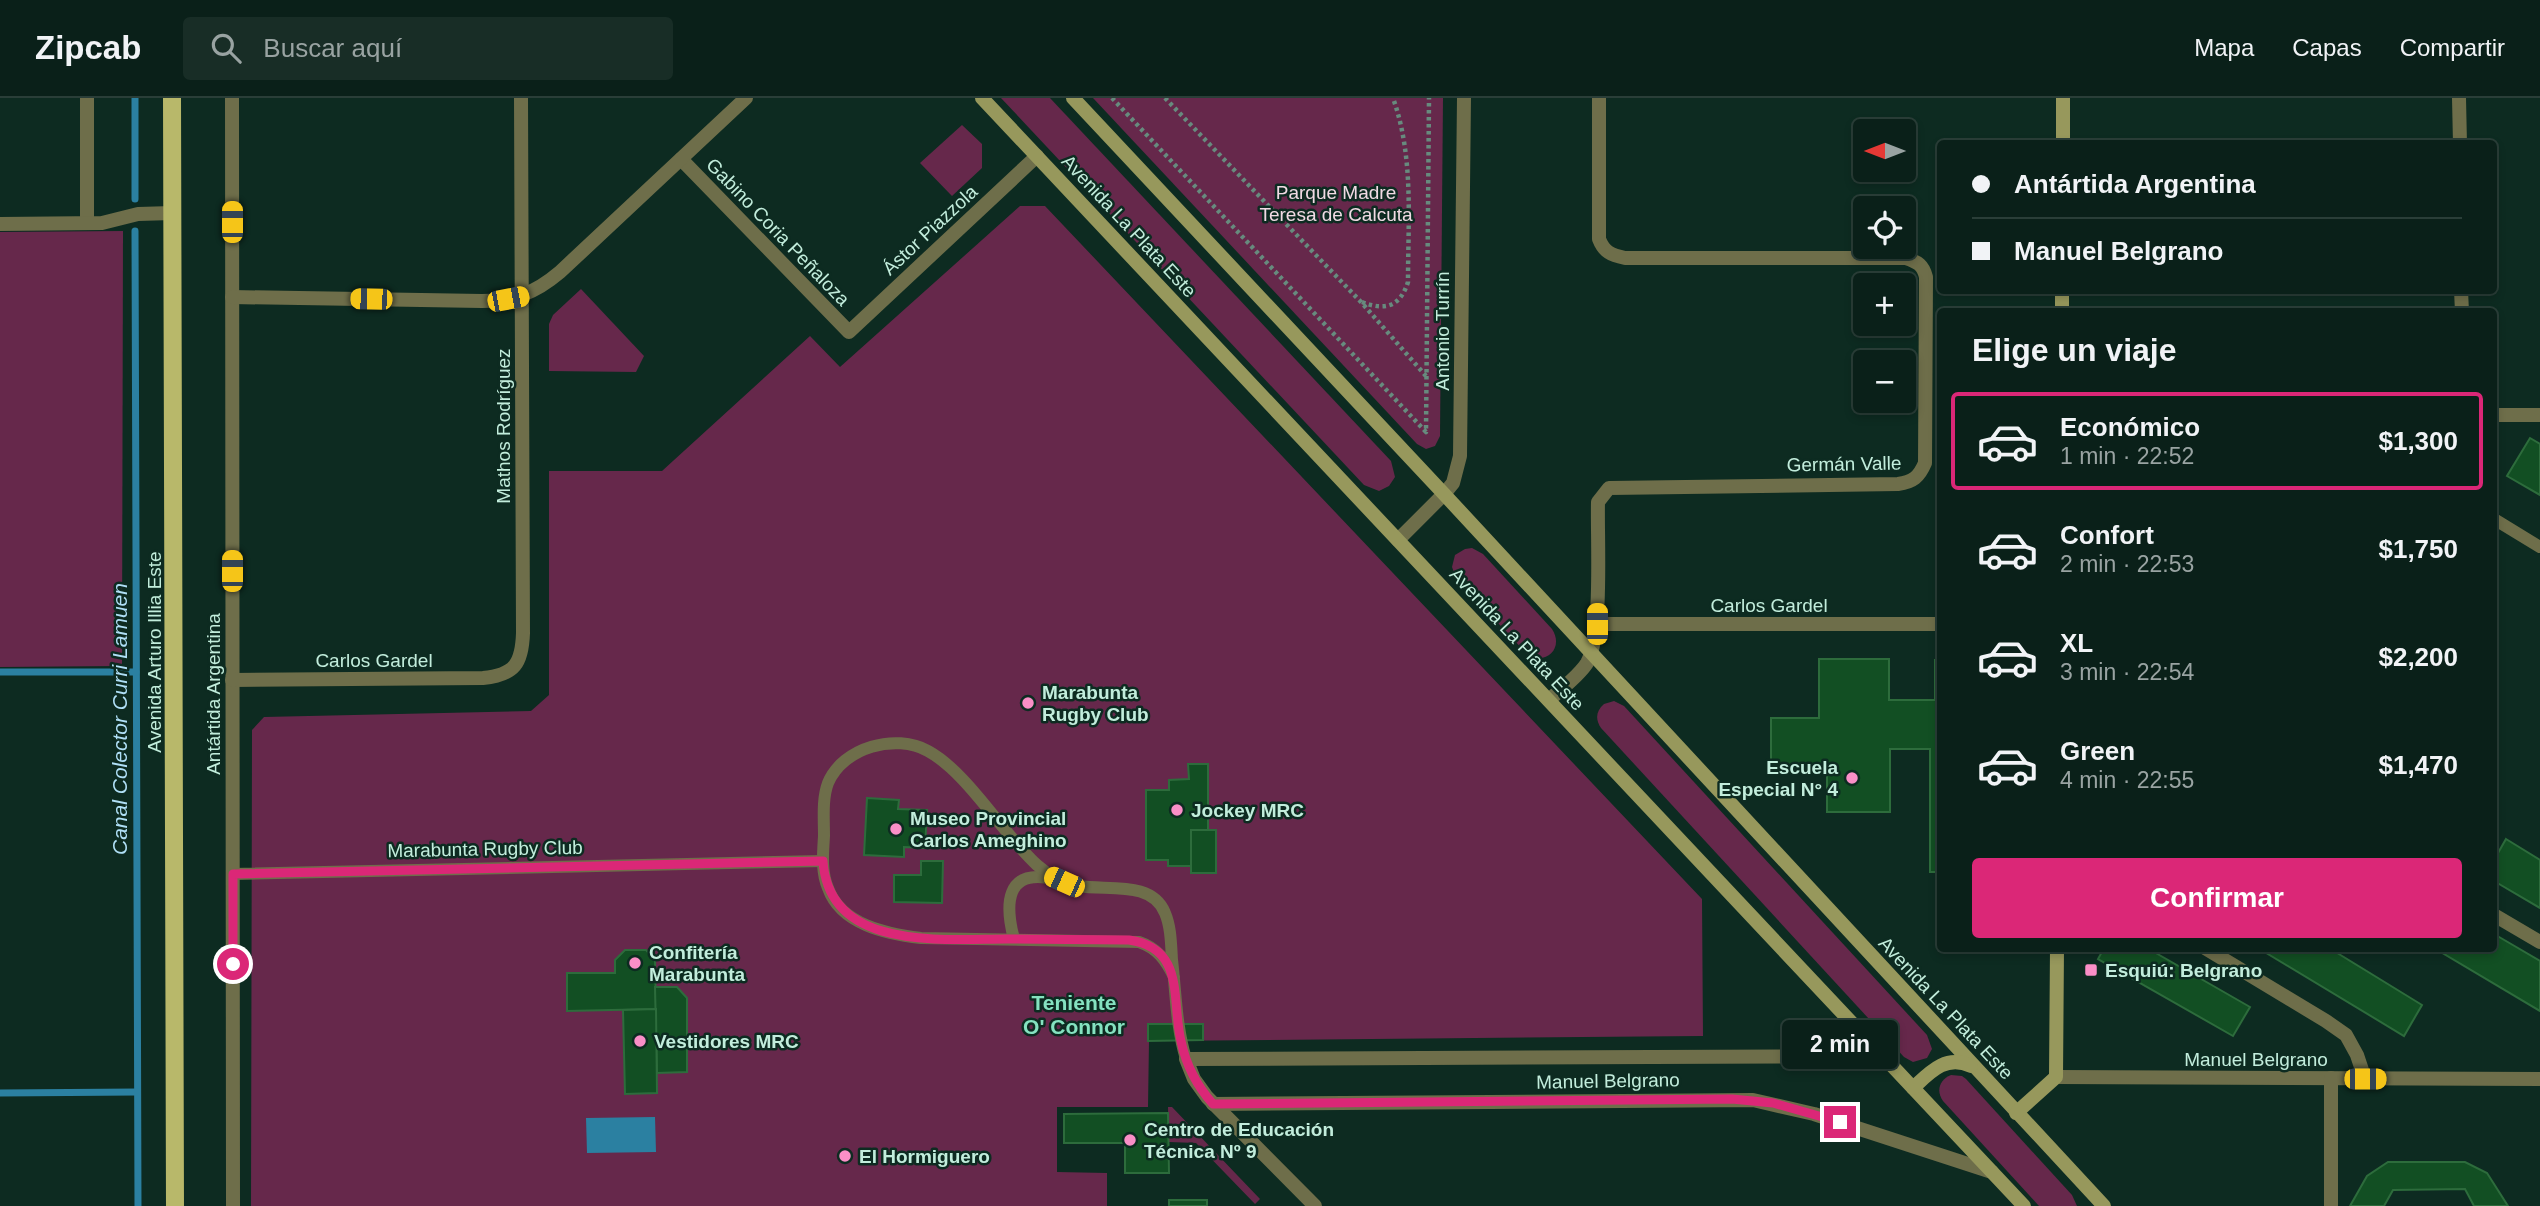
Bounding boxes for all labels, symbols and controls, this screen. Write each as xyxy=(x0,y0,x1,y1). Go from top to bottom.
search box xyxy=(183,17,673,80)
text: Zipcab xyxy=(35,29,141,66)
icon: search xyxy=(207,29,245,67)
text: Buscar aquí xyxy=(263,33,402,63)
text: Mapa xyxy=(2194,34,2254,61)
text: Capas xyxy=(2292,34,2362,61)
text: Compartir xyxy=(2400,34,2505,61)
north arrow xyxy=(1853,119,1916,182)
map controls xyxy=(1853,119,1916,413)
street label: Avenida La Plata Este xyxy=(1058,151,1200,301)
street label: Gabino Coria Peñaloza xyxy=(702,154,854,310)
text: Antártida Argentina xyxy=(2014,169,2256,199)
street label: Ástor Piazzola xyxy=(878,181,982,279)
park label: Parque Madre Teresa de Calcuta xyxy=(1259,182,1413,225)
button: locate xyxy=(1853,196,1916,259)
car xyxy=(222,201,243,243)
text: Manuel Belgrano xyxy=(2014,236,2223,266)
street label: Antonio Turrín xyxy=(1432,271,1453,391)
button: + xyxy=(1853,273,1916,336)
car xyxy=(486,285,531,313)
car xyxy=(350,288,393,310)
text: Elige un viaje xyxy=(1972,332,2177,368)
street label: Mathos Rodríguez xyxy=(493,348,514,504)
button: − xyxy=(1853,350,1916,413)
icon: car xyxy=(1976,410,2039,473)
text: Económico xyxy=(2060,412,2200,442)
text: $1,300 xyxy=(2378,426,2458,456)
text: 1 min · 22:52 xyxy=(2060,443,2194,469)
street label: Germán Valle xyxy=(1786,453,1902,475)
icon: car xyxy=(1976,518,2039,581)
text: Confort xyxy=(2060,520,2154,550)
text: $1,750 xyxy=(2378,534,2458,564)
car xyxy=(222,550,243,592)
street label: Avenida Arturo Illia Este xyxy=(144,551,165,753)
text: 2 min · 22:53 xyxy=(2060,551,2194,577)
street label: Avenida La Plata Este xyxy=(1446,564,1588,714)
water label: Canal Colector Curri Lamuen xyxy=(108,583,131,855)
street label: Carlos Gardel xyxy=(1710,595,1828,616)
car xyxy=(1587,603,1608,645)
street label: Antártida Argentina xyxy=(203,613,224,775)
icon: car xyxy=(1976,626,2039,689)
text: XL xyxy=(2060,628,2093,658)
text: $2,200 xyxy=(2378,642,2458,672)
street label: Carlos Gardel xyxy=(315,650,433,671)
text: 3 min · 22:54 xyxy=(2060,659,2194,685)
place label: Marabunta Rugby Club xyxy=(1042,682,1149,725)
marker: Marabunta Rugby Club xyxy=(1020,695,1036,711)
icon: car xyxy=(1976,734,2039,797)
text: Green xyxy=(2060,736,2135,766)
text: $1,470 xyxy=(2378,750,2458,780)
place label: Escuela Especial N° 4 xyxy=(1718,757,1838,800)
text: 4 min · 22:55 xyxy=(2060,767,2194,793)
marker: Escuela Especial N° 4 xyxy=(1844,770,1860,786)
place label: Jockey MRC xyxy=(1191,800,1304,821)
marker: Jockey MRC xyxy=(1169,802,1185,818)
place label: Museo Provincial Carlos Ameghino xyxy=(910,808,1067,851)
marker: Museo Provincial Carlos Ameghino xyxy=(888,821,904,837)
street label: Marabunta Rugby Club xyxy=(387,837,583,861)
button: Confirmar xyxy=(1972,858,2462,938)
car xyxy=(1041,864,1088,900)
street label: Avenida La Plata Este xyxy=(1875,933,2017,1083)
place label: Confitería Marabunta xyxy=(649,942,746,985)
route start xyxy=(217,948,249,980)
marker: Confitería Marabunta xyxy=(627,955,643,971)
place label: Esquiú: Belgrano xyxy=(2105,960,2262,981)
marker: Esquiú: Belgrano xyxy=(2083,962,2099,978)
district label: Teniente O' Connor xyxy=(1023,991,1125,1038)
callout: 2 min xyxy=(1782,1020,1898,1070)
place label: Vestidores MRC xyxy=(654,1031,799,1052)
text: 2 min xyxy=(1810,1031,1870,1057)
marker: Vestidores MRC xyxy=(632,1033,648,1049)
street label: Manuel Belgrano xyxy=(2184,1049,2328,1070)
street label: Manuel Belgrano xyxy=(1536,1069,1680,1093)
car xyxy=(2345,1069,2387,1090)
route end xyxy=(1824,1106,1856,1138)
place label: Centro de Educación Técnica Nº 9 xyxy=(1144,1119,1334,1162)
marker: Centro de Educación Técnica Nº 9 xyxy=(1122,1132,1138,1148)
place label: El Hormiguero xyxy=(859,1146,990,1167)
marker: El Hormiguero xyxy=(837,1148,853,1164)

